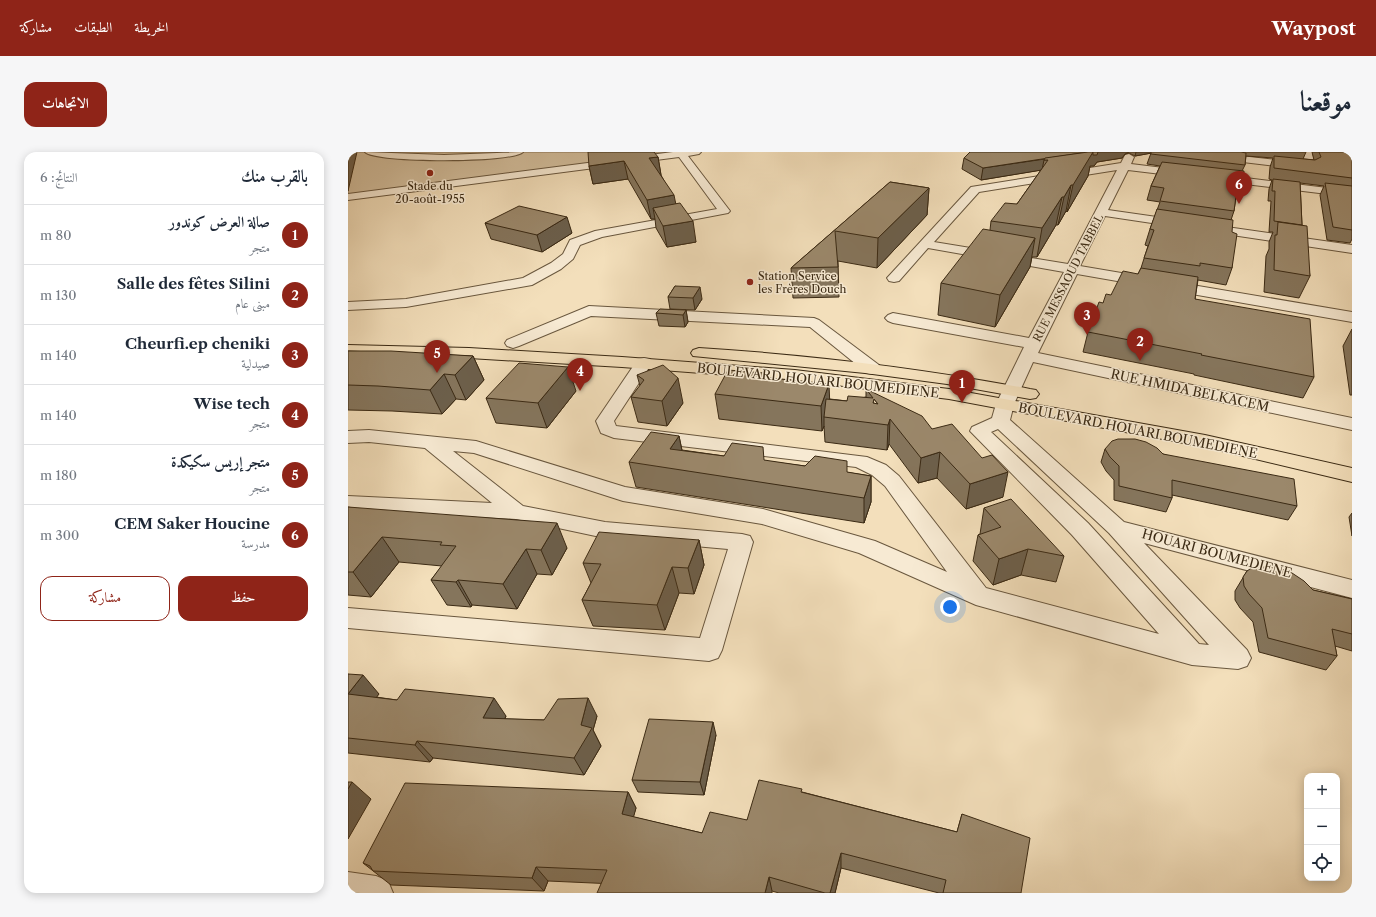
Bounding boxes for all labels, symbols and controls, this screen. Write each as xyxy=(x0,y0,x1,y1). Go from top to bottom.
text: Waypost xyxy=(1272,17,1356,40)
text: مشاركة xyxy=(20,18,52,36)
text: الطبقات xyxy=(74,18,112,36)
text: الخريطة xyxy=(134,18,168,36)
button: الاتجاهات xyxy=(24,82,107,127)
text: موقعنا xyxy=(1300,84,1352,118)
text: بالقرب منك xyxy=(241,166,308,186)
marker: Stade du 20-août-1955 xyxy=(425,168,435,178)
text: النتائج: 6 xyxy=(40,169,78,185)
pin: 6 xyxy=(1226,171,1252,204)
place label: Stade du 20-août-1955 xyxy=(395,179,465,206)
street label: RUE MESSAOUD TABBEL xyxy=(1030,211,1107,344)
text: صالة العرض كوندور xyxy=(169,212,270,231)
text: 80 m xyxy=(40,227,72,243)
text: 1 xyxy=(292,227,298,243)
text: متجر xyxy=(249,239,270,255)
place label: Station Service les Frères Douch xyxy=(758,269,846,296)
text: Salle des fêtes Silini xyxy=(117,274,270,293)
marker: Station Service les Frères Douch xyxy=(745,277,755,287)
text: 130 m xyxy=(40,287,76,303)
text: 2 xyxy=(291,287,299,303)
text: مبنى عام xyxy=(235,295,270,311)
pin: 3 xyxy=(1074,302,1100,335)
pin: 2 xyxy=(1127,328,1153,361)
text: Cheurfi.ep cheniki xyxy=(125,334,270,353)
pin: 5 xyxy=(424,340,450,373)
text: 140 m xyxy=(40,347,77,363)
text: 3 xyxy=(291,347,299,363)
text: صيدلية xyxy=(241,355,270,371)
pin: 4 xyxy=(567,358,593,391)
street label: BOULEVARD HOUARI BOUMEDIENE xyxy=(696,359,940,401)
street label: RUE HMIDA BELKACEM xyxy=(1109,365,1271,415)
pin: 1 xyxy=(949,370,975,403)
text: Wise tech xyxy=(194,394,270,413)
street label: BOULEVARD HOUARI BOUMEDIENE xyxy=(1017,399,1259,461)
text: 140 m xyxy=(40,407,77,423)
text: 4 xyxy=(291,407,299,423)
text: متجر xyxy=(249,415,270,431)
text: متجر إريس سكيكدة xyxy=(171,452,270,471)
text: 180 m xyxy=(40,467,77,483)
text: 5 xyxy=(291,467,299,483)
text: متجر xyxy=(249,479,270,495)
text: CEM Saker Houcine xyxy=(114,514,270,533)
street label: HOUARI BOUMEDIENE xyxy=(1140,525,1294,581)
text: 300 m xyxy=(40,527,79,543)
text: 6 xyxy=(291,527,299,543)
text: مدرسة xyxy=(241,535,270,551)
button: مشاركة xyxy=(40,576,170,621)
button: حفظ xyxy=(178,576,308,621)
your location xyxy=(940,597,960,617)
map controls xyxy=(1304,773,1340,881)
button: + xyxy=(1304,773,1340,809)
button: − xyxy=(1304,809,1340,845)
button: locate xyxy=(1304,845,1340,881)

